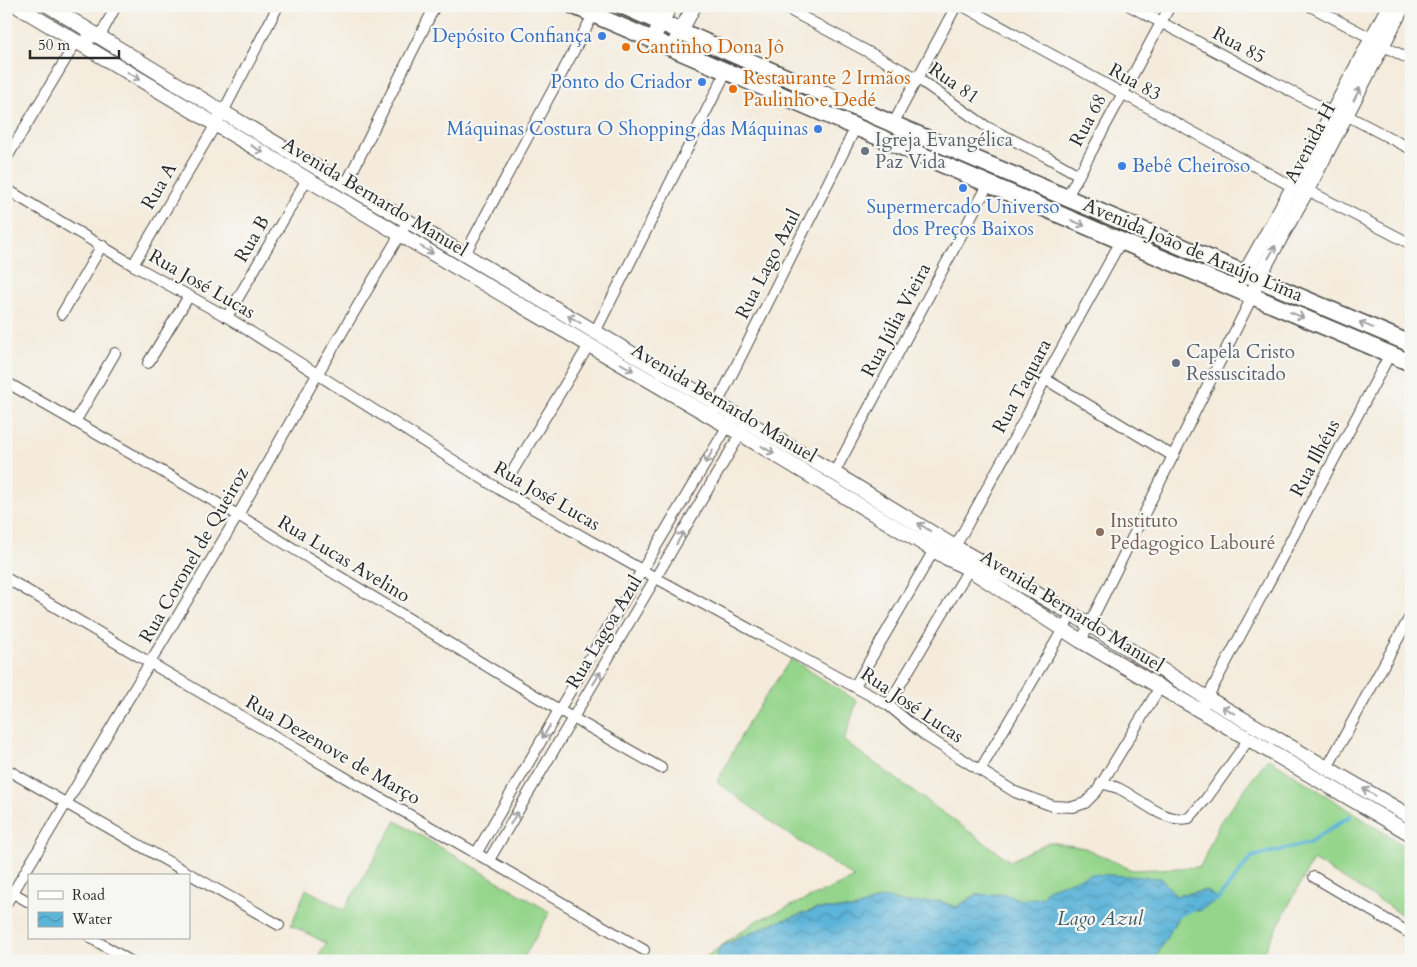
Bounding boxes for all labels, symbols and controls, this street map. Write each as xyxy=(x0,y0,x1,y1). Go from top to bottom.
street label: Rua 85 xyxy=(1208,20,1270,70)
place label: Depósito Confiança xyxy=(432,23,592,49)
scale bar xyxy=(30,28,119,60)
marker: Depósito Confiança xyxy=(596,30,608,42)
place label: Cantinho Dona Jô xyxy=(636,34,784,60)
text: 50 m xyxy=(38,35,70,55)
marker: Cantinho Dona Jô xyxy=(620,41,632,53)
street label: Rua 81 xyxy=(923,56,985,110)
street label: Rua 83 xyxy=(1104,57,1166,107)
place label: Restaurante 2 Irmãos Paulinho e Dedé xyxy=(743,65,911,113)
place label: Ponto do Criador xyxy=(551,69,692,95)
one-way arrow xyxy=(126,72,140,82)
marker: Ponto do Criador xyxy=(696,76,708,88)
marker: Restaurante 2 Irmãos Paulinho e Dedé xyxy=(727,83,739,95)
one-way arrow xyxy=(1353,87,1362,102)
street label: Rua 68 xyxy=(1063,89,1113,151)
street label: Avenida H xyxy=(1278,98,1342,188)
place label: Máquinas Costura O Shopping das Máquinas xyxy=(447,116,808,142)
marker: Máquinas Costura O Shopping das Máquinas xyxy=(812,123,824,135)
place label: Igreja Evangélica Paz Vida xyxy=(875,127,1013,175)
street label: Avenida Bernardo Manuel xyxy=(277,131,473,263)
one-way arrow xyxy=(249,145,263,155)
marker: Igreja Evangélica Paz Vida xyxy=(859,145,871,157)
place label: Bebê Cheiroso xyxy=(1132,153,1250,179)
street label: Rua A xyxy=(135,157,183,214)
marker: Bebê Cheiroso xyxy=(1116,160,1128,172)
marker: Supermercado Universo dos Preços Baixos xyxy=(957,182,969,194)
street label: Avenida João de Araújo Lima xyxy=(1079,192,1307,308)
place label: Supermercado Universo dos Preços Baixos xyxy=(866,194,1060,242)
street label: Rua Lago Azul xyxy=(729,205,807,323)
street label: Rua B xyxy=(228,211,276,267)
one-way arrow xyxy=(1070,218,1085,228)
street label: Rua José Lucas xyxy=(144,243,260,325)
one-way arrow xyxy=(419,245,433,255)
one-way arrow xyxy=(1268,246,1278,260)
street label: Rua Júlia Vieira xyxy=(855,258,937,382)
one-way arrow xyxy=(1289,311,1304,321)
one-way arrow xyxy=(567,314,581,324)
one-way arrow xyxy=(1359,319,1374,329)
street label: Rua Taquara xyxy=(986,334,1058,438)
street label: Avenida Bernardo Manuel xyxy=(626,337,822,469)
place label: Capela Cristo Ressuscitado xyxy=(1186,339,1295,387)
marker: Capela Cristo Ressuscitado xyxy=(1170,357,1182,369)
one-way arrow xyxy=(620,363,634,373)
street label: Rua Ilhéus xyxy=(1284,415,1346,501)
one-way arrow xyxy=(760,445,774,455)
one-way arrow xyxy=(704,449,714,463)
street label: Rua José Lucas xyxy=(489,455,605,537)
street label: Rua Coronel de Queiroz xyxy=(133,462,255,647)
place label: Instituto Pedagogico Labouré xyxy=(1110,508,1275,556)
street label: Rua Lucas Avelino xyxy=(273,509,415,609)
one-way arrow xyxy=(917,522,931,533)
marker: Instituto Pedagogico Labouré xyxy=(1094,526,1106,538)
one-way arrow xyxy=(675,532,685,546)
street label: Avenida Bernardo Manuel xyxy=(975,544,1169,678)
street label: Rua Lagoa Azul xyxy=(560,570,648,694)
street label: Rua José Lucas xyxy=(855,661,969,749)
one-way arrow xyxy=(592,672,602,686)
street label: Rua Dezenove de Março xyxy=(241,689,425,811)
one-way arrow xyxy=(1222,705,1236,715)
one-way arrow xyxy=(541,724,551,739)
one-way arrow xyxy=(1362,787,1376,797)
one-way arrow xyxy=(510,812,520,826)
legend xyxy=(28,874,190,940)
text: Road xyxy=(72,885,105,905)
water label: Lago Azul xyxy=(1057,905,1144,932)
text: Water xyxy=(71,909,113,929)

